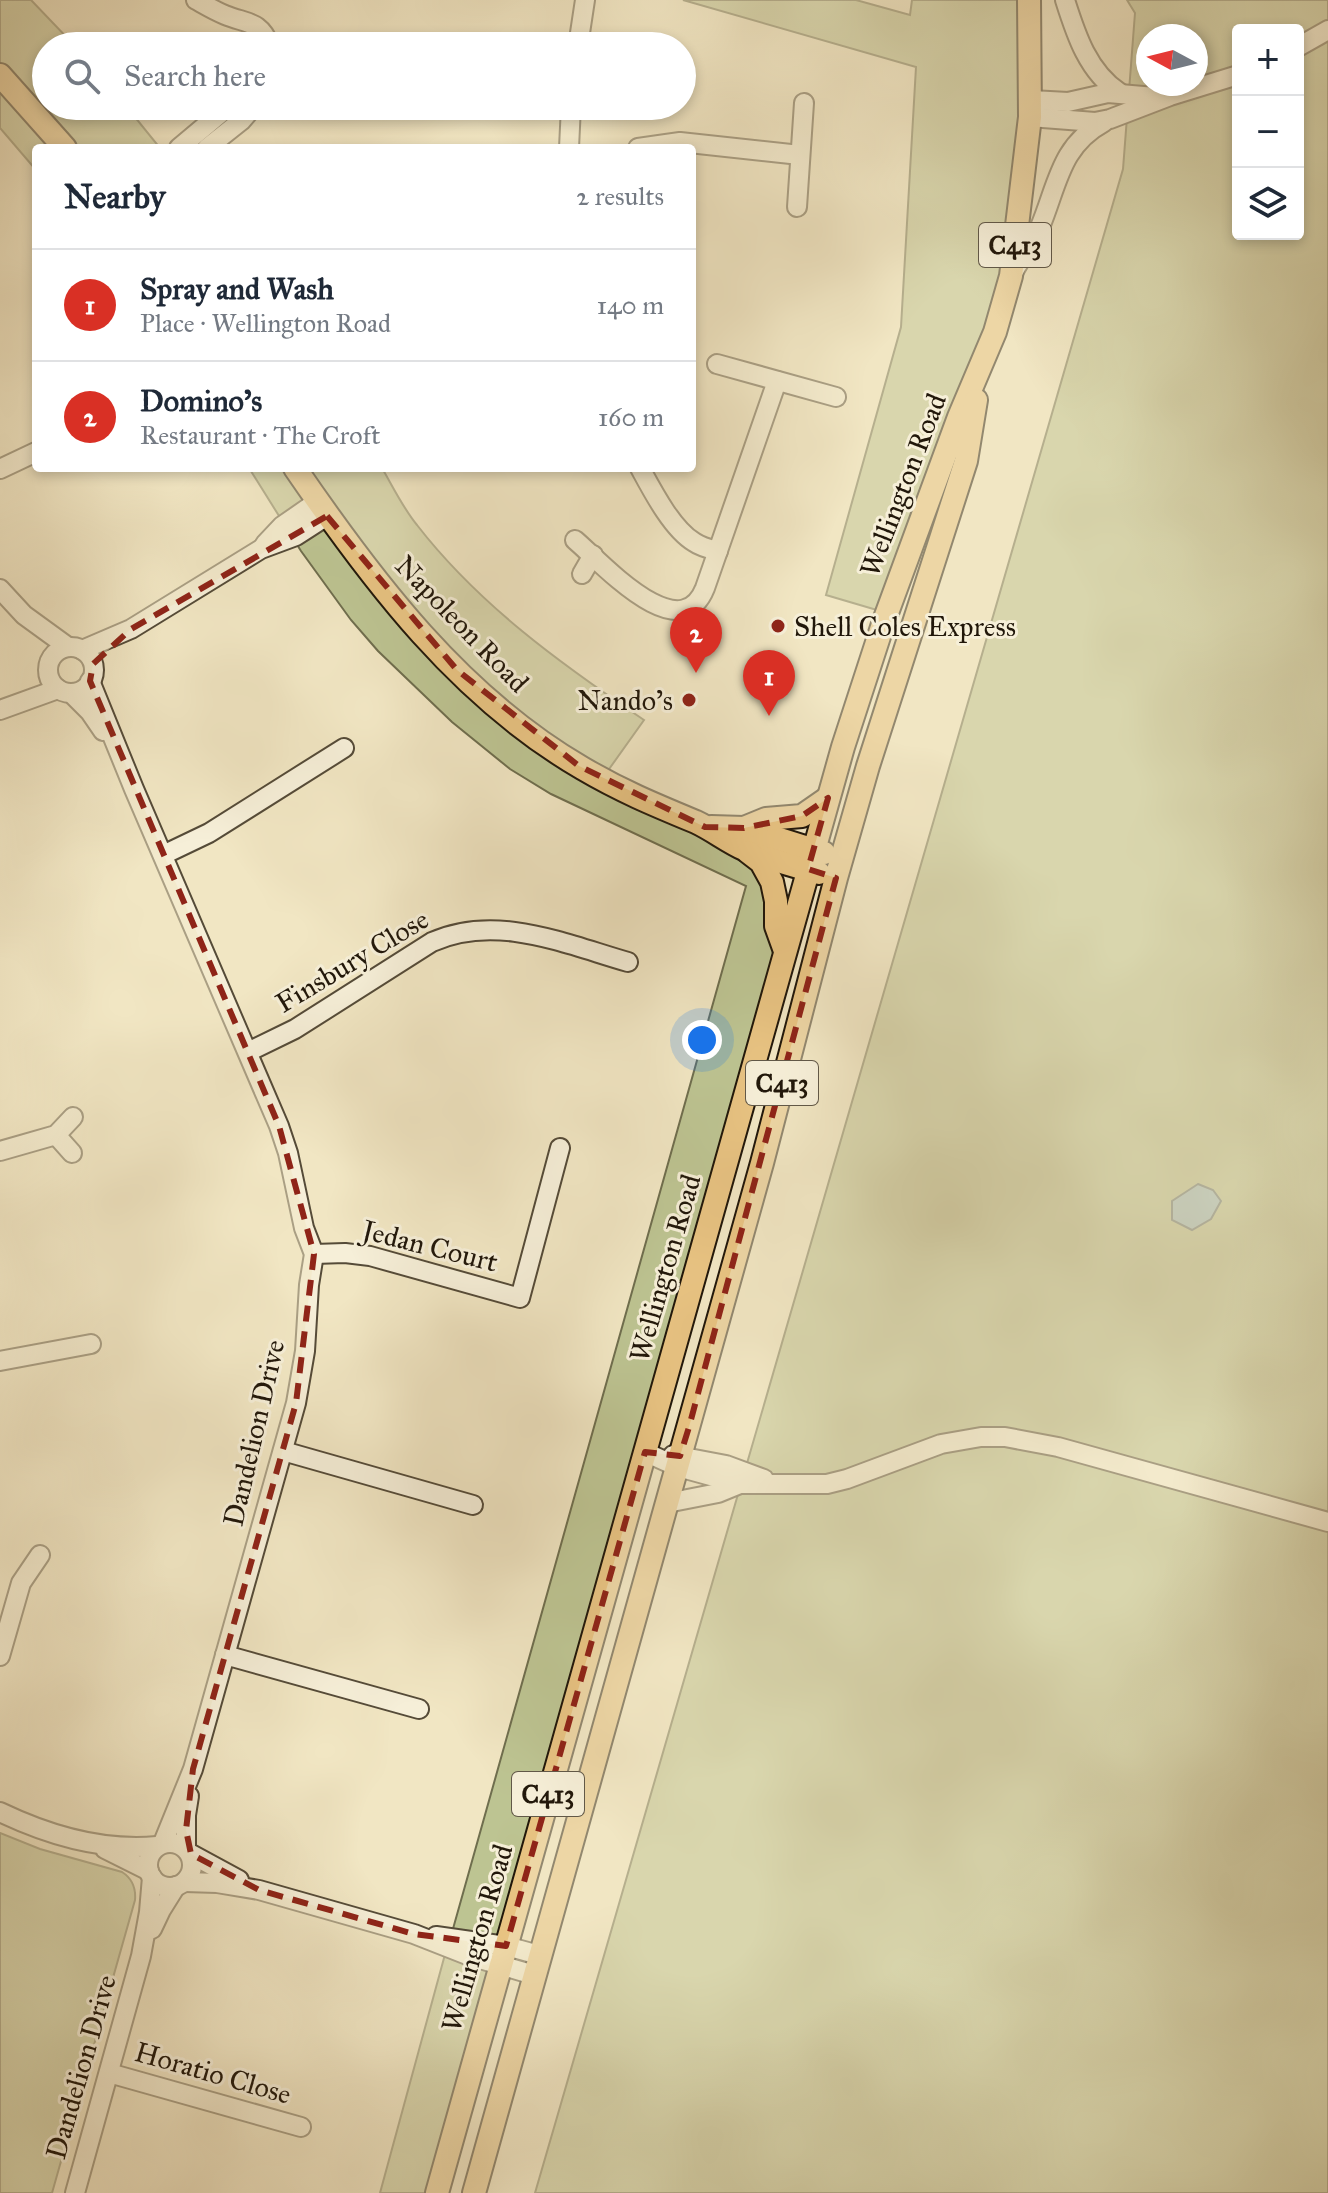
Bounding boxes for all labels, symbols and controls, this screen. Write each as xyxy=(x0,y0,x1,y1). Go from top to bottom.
north arrow xyxy=(1136,24,1208,96)
map controls xyxy=(1232,24,1304,240)
button: + xyxy=(1232,24,1304,96)
search box xyxy=(32,32,696,120)
icon: search xyxy=(60,54,104,98)
text: Search here xyxy=(124,58,266,94)
button: − xyxy=(1232,96,1304,168)
button: layers xyxy=(1232,168,1304,240)
text: Nearby xyxy=(64,176,166,217)
text: 2 results xyxy=(576,180,664,212)
road number: C413 xyxy=(979,223,1051,267)
text: Spray and Wash xyxy=(140,271,334,307)
text: 1 xyxy=(85,289,95,321)
text: 140 m xyxy=(597,289,664,321)
text: Place · Wellington Road xyxy=(140,307,391,339)
text: Domino's xyxy=(140,383,262,419)
street label: Wellington Road xyxy=(852,389,954,581)
text: 2 xyxy=(84,401,96,433)
text: 160 m xyxy=(598,401,664,433)
text: Restaurant · The Croft xyxy=(140,419,380,451)
street label: Napoleon Road xyxy=(388,548,536,700)
pin: 2 xyxy=(670,607,722,673)
place label: Shell Coles Express xyxy=(794,609,1016,644)
marker: Shell Coles Express xyxy=(769,617,787,635)
pin: 1 xyxy=(743,650,795,716)
place label: Nando's xyxy=(578,683,673,718)
marker: Nando's xyxy=(680,691,698,709)
street label: Finsbury Close xyxy=(269,902,435,1020)
your location xyxy=(682,1020,722,1060)
road number: C413 xyxy=(746,1061,818,1105)
street label: Wellington Road xyxy=(622,1170,708,1366)
street label: Jedan Court xyxy=(356,1212,501,1280)
street label: Dandelion Drive xyxy=(216,1336,292,1530)
road number: C413 xyxy=(512,1772,584,1816)
street label: Wellington Road xyxy=(434,1840,520,2036)
street label: Dandelion Drive xyxy=(38,1971,124,2163)
street label: Horatio Close xyxy=(131,2034,295,2112)

